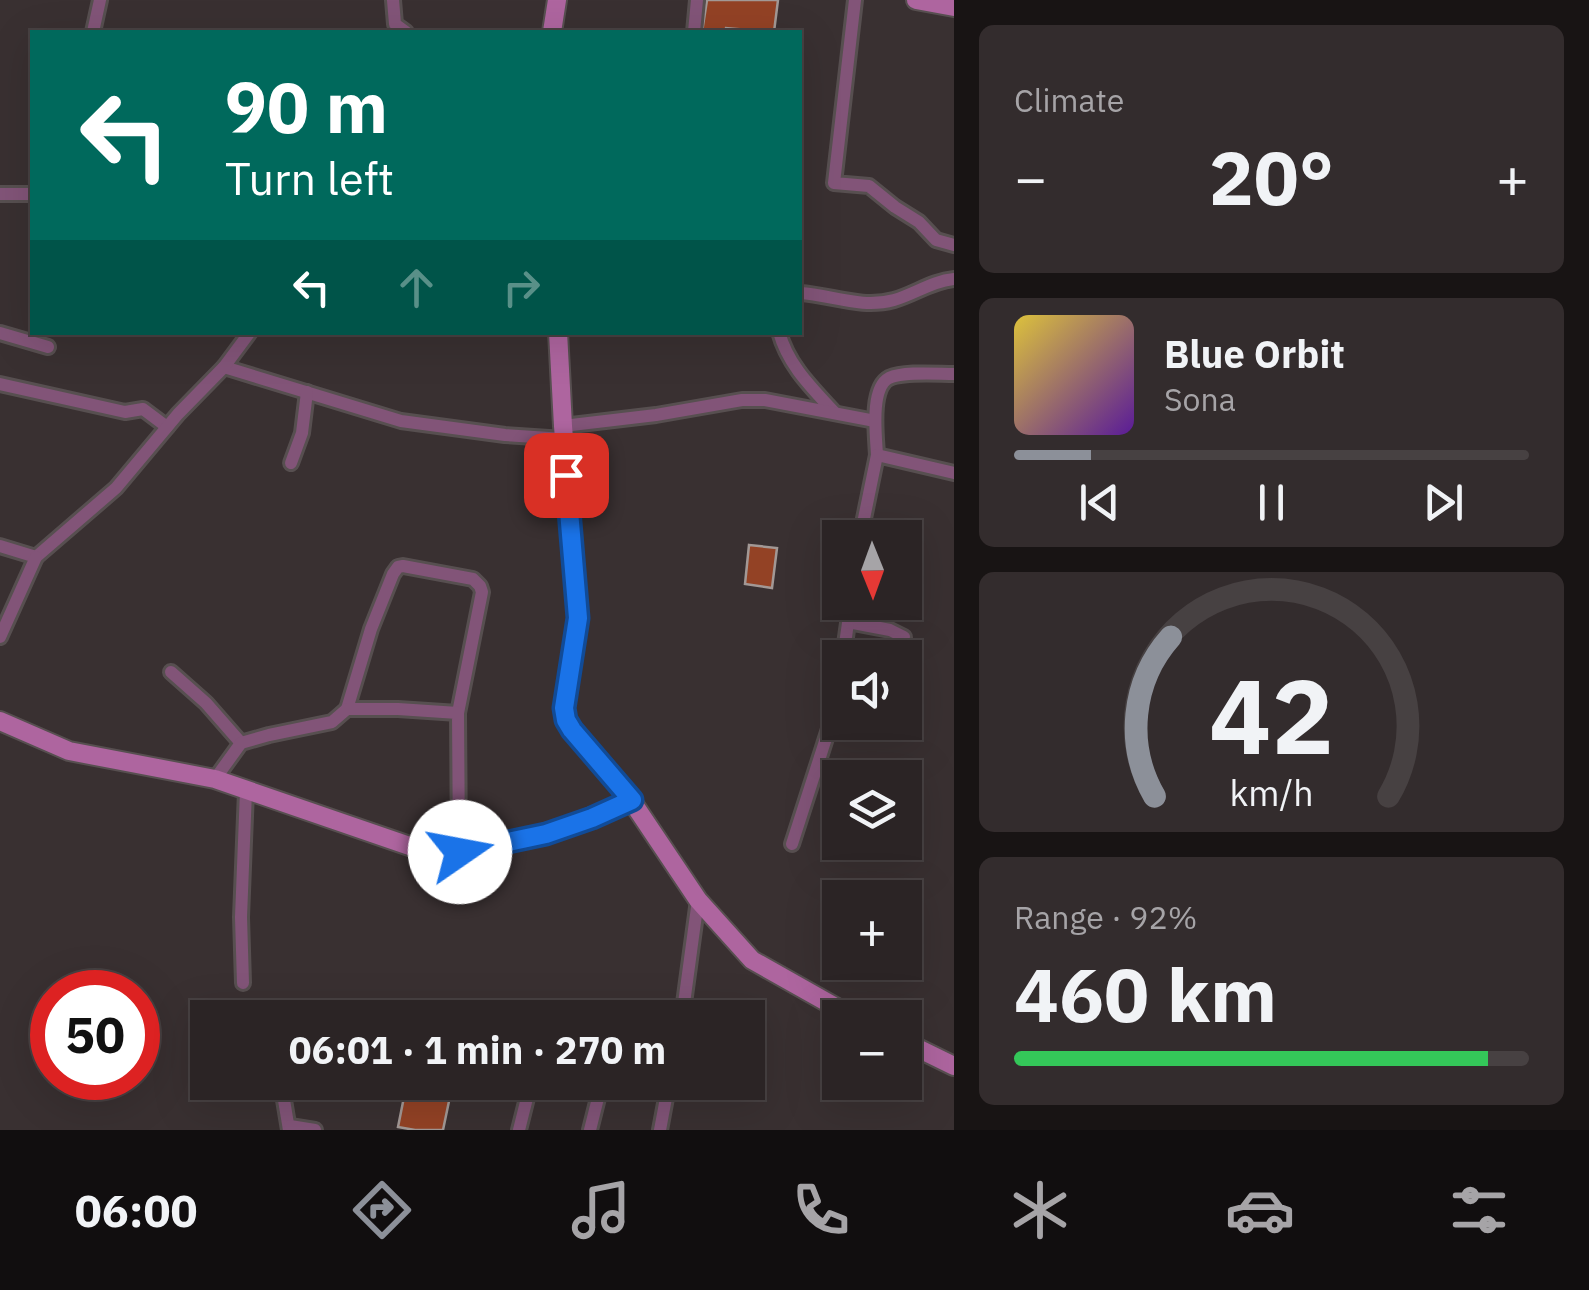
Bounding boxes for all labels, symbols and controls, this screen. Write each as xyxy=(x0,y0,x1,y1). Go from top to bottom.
text: 90 m xyxy=(225,61,388,152)
icon: left xyxy=(60,70,190,200)
text: Climate xyxy=(1014,79,1124,121)
text: 20° xyxy=(1209,128,1334,226)
text: − xyxy=(1014,142,1047,213)
text: + xyxy=(1496,142,1529,213)
text: Turn left xyxy=(225,149,394,207)
icon: left xyxy=(284,260,339,315)
icon: ahead xyxy=(389,260,444,315)
icon: right xyxy=(494,260,549,315)
text: Blue Orbit xyxy=(1164,329,1345,378)
text: Sona xyxy=(1164,378,1236,420)
pin xyxy=(524,433,609,518)
icon: arrive xyxy=(539,448,594,503)
icon: previous xyxy=(1072,475,1127,530)
icon: pause xyxy=(1244,475,1299,530)
icon: next xyxy=(1416,475,1471,530)
north arrow xyxy=(822,520,922,620)
map controls xyxy=(822,520,922,1100)
button: sound xyxy=(822,640,922,740)
text: 42 xyxy=(1209,647,1334,783)
button: layers xyxy=(822,760,922,860)
text: km/h xyxy=(1229,769,1314,816)
position arrow xyxy=(408,800,512,904)
button: + xyxy=(822,880,922,980)
text: Range · 92% xyxy=(1014,896,1197,938)
text: 460 km xyxy=(1014,945,1277,1043)
speed limit sign: 50 xyxy=(30,970,160,1100)
button: − xyxy=(822,1000,922,1100)
text: 06:01 · 1 min · 270 m xyxy=(289,1025,666,1074)
icon: directions xyxy=(347,1175,417,1245)
icon: music xyxy=(566,1175,636,1245)
icon: phone xyxy=(786,1175,856,1245)
icon: climate xyxy=(1005,1175,1075,1245)
icon: car xyxy=(1225,1175,1295,1245)
icon: filters xyxy=(1444,1175,1514,1245)
text: 06:00 xyxy=(75,1181,198,1239)

